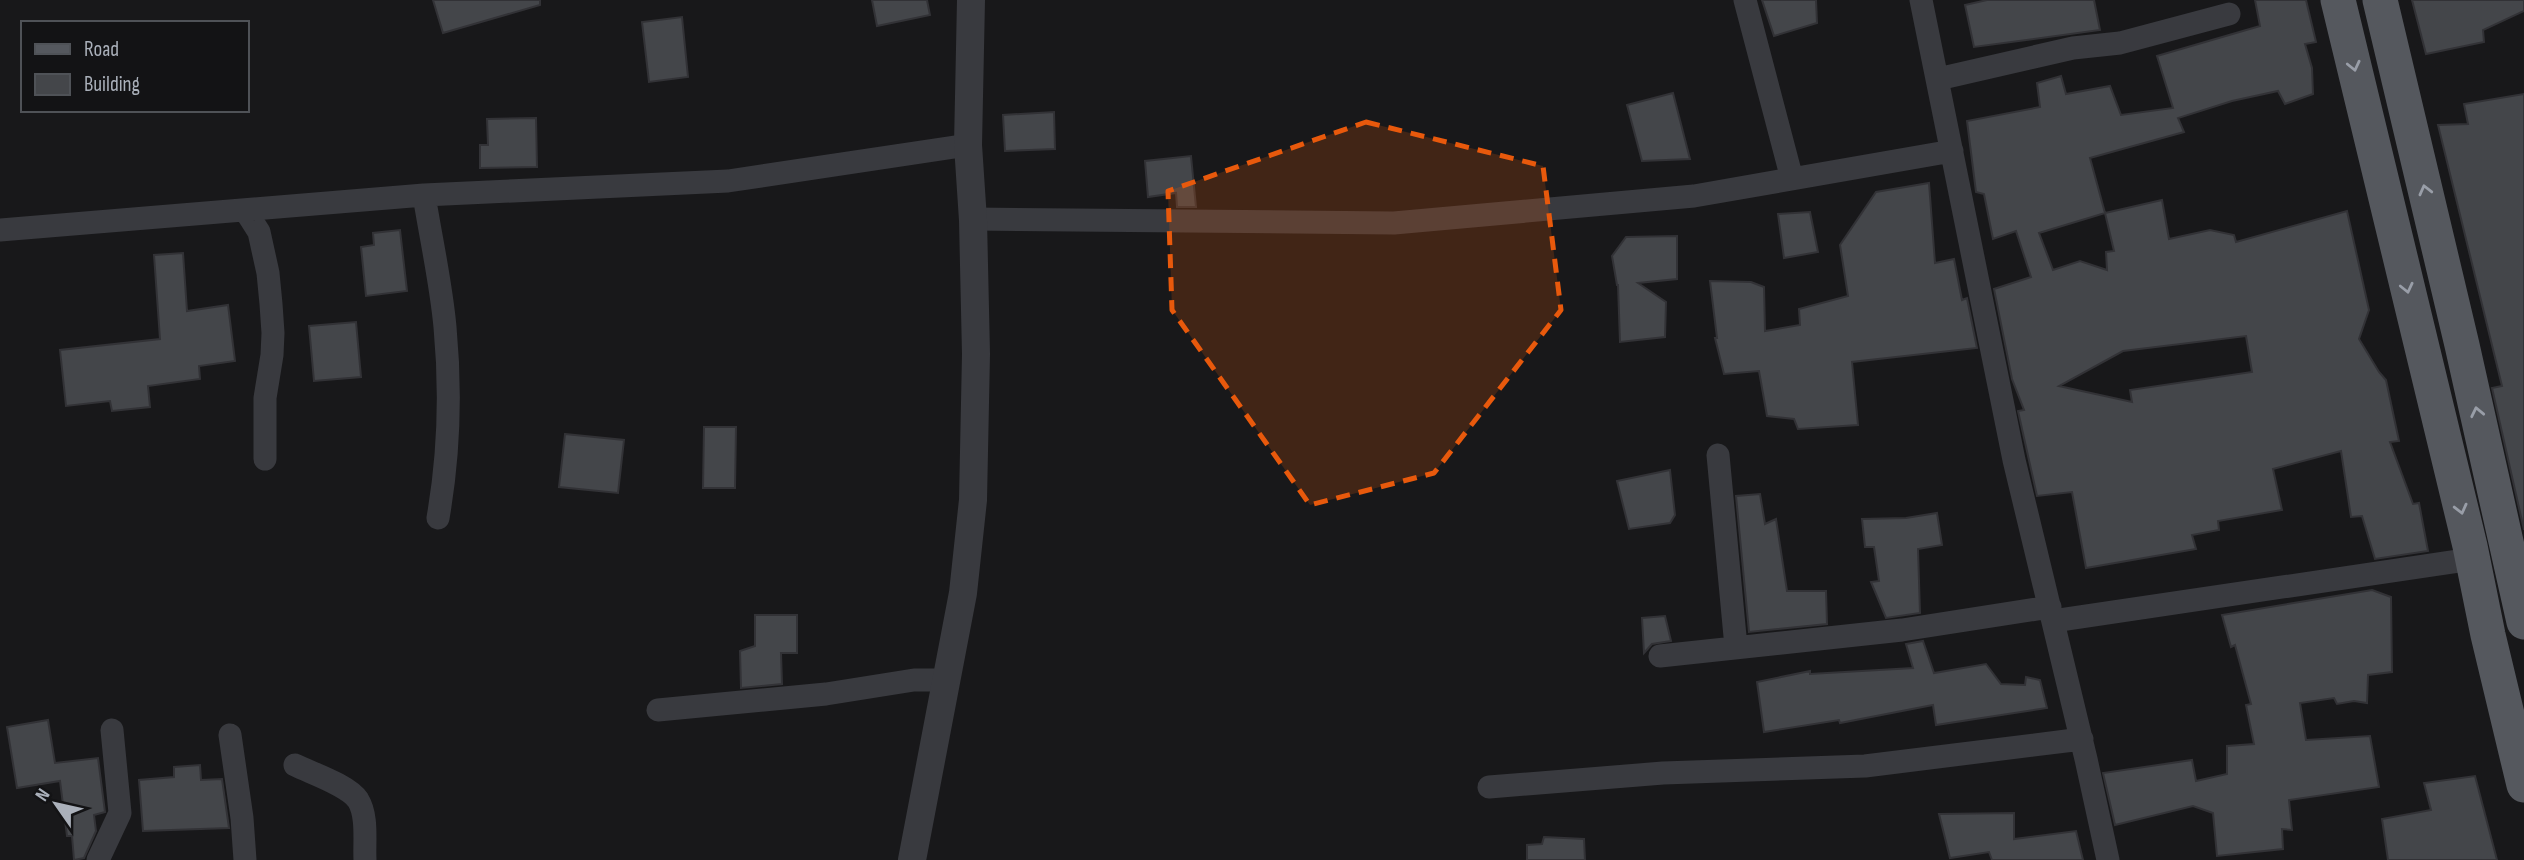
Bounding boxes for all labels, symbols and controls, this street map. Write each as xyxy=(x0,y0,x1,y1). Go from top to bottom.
legend xyxy=(21,21,248,112)
text: Road xyxy=(84,37,119,62)
one-way arrow xyxy=(2346,60,2360,72)
text: Building xyxy=(84,72,140,97)
one-way arrow xyxy=(2419,185,2433,197)
one-way arrow xyxy=(2399,282,2413,294)
one-way arrow xyxy=(2470,406,2485,418)
one-way arrow xyxy=(2453,503,2467,515)
north arrow xyxy=(21,769,91,839)
text: N xyxy=(31,785,56,806)

